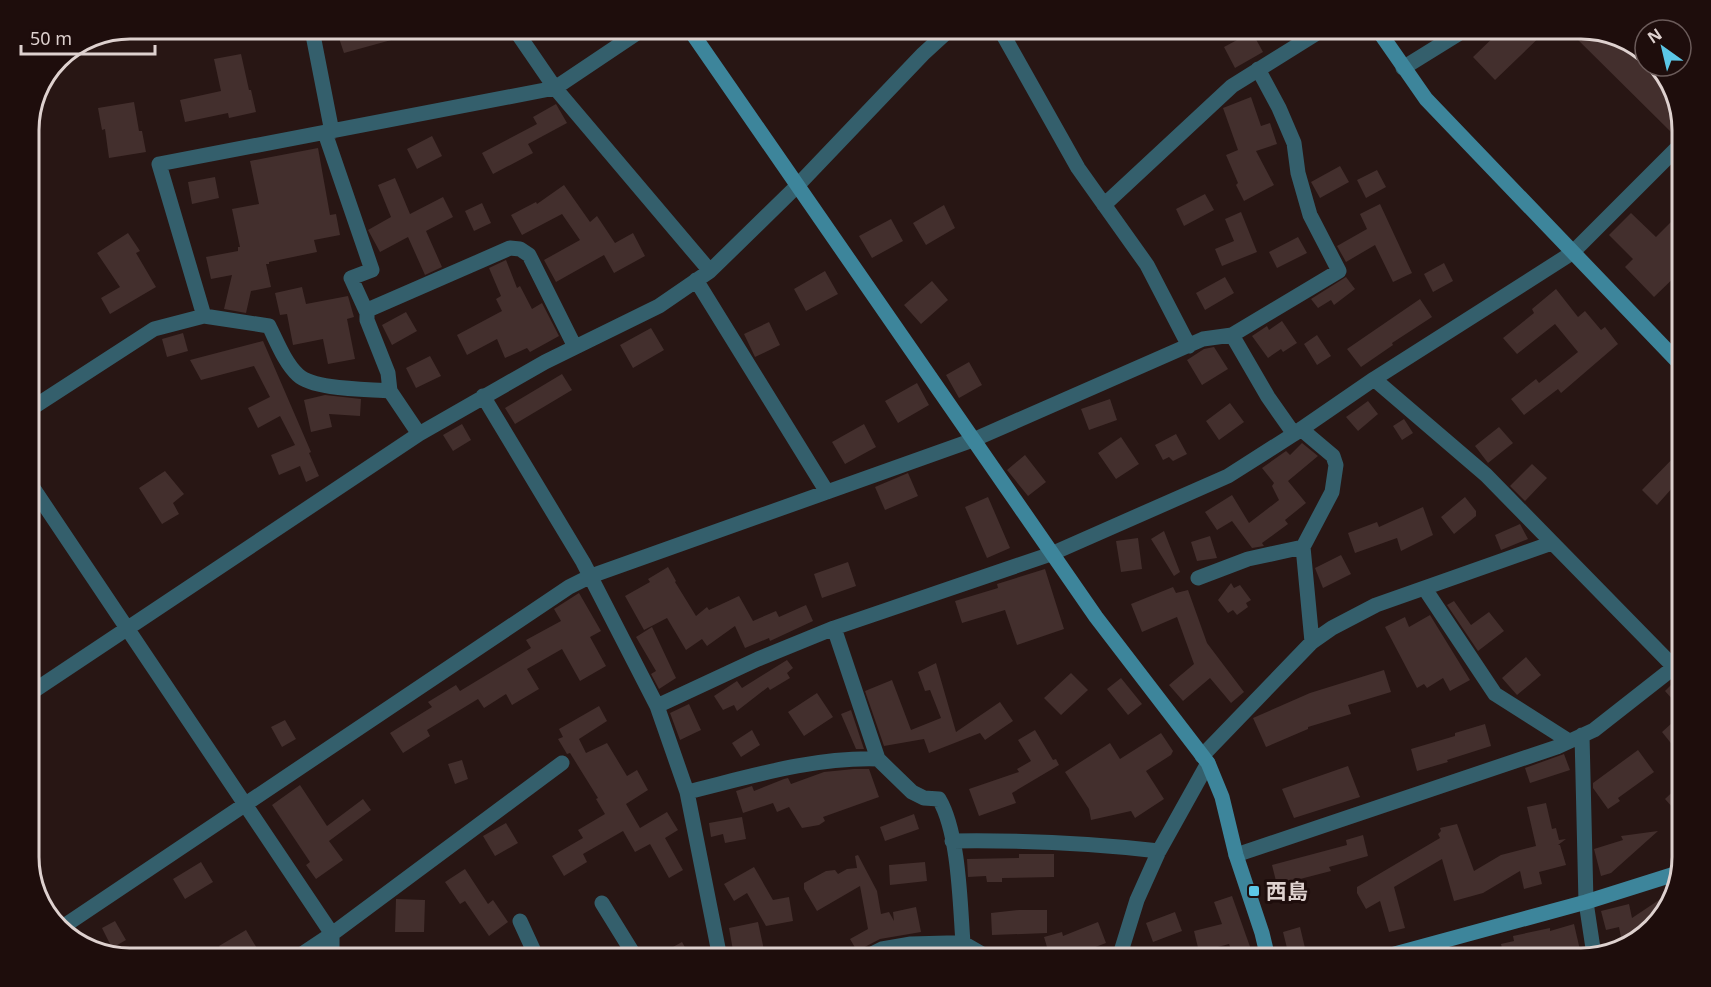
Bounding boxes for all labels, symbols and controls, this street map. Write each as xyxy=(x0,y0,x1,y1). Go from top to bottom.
scale bar xyxy=(21,18,154,56)
north arrow xyxy=(1633,18,1693,78)
text: N xyxy=(1643,23,1666,48)
text: 50 m xyxy=(30,26,72,50)
place label: 西島 xyxy=(1266,877,1308,905)
marker: 西島 xyxy=(1247,884,1261,898)

